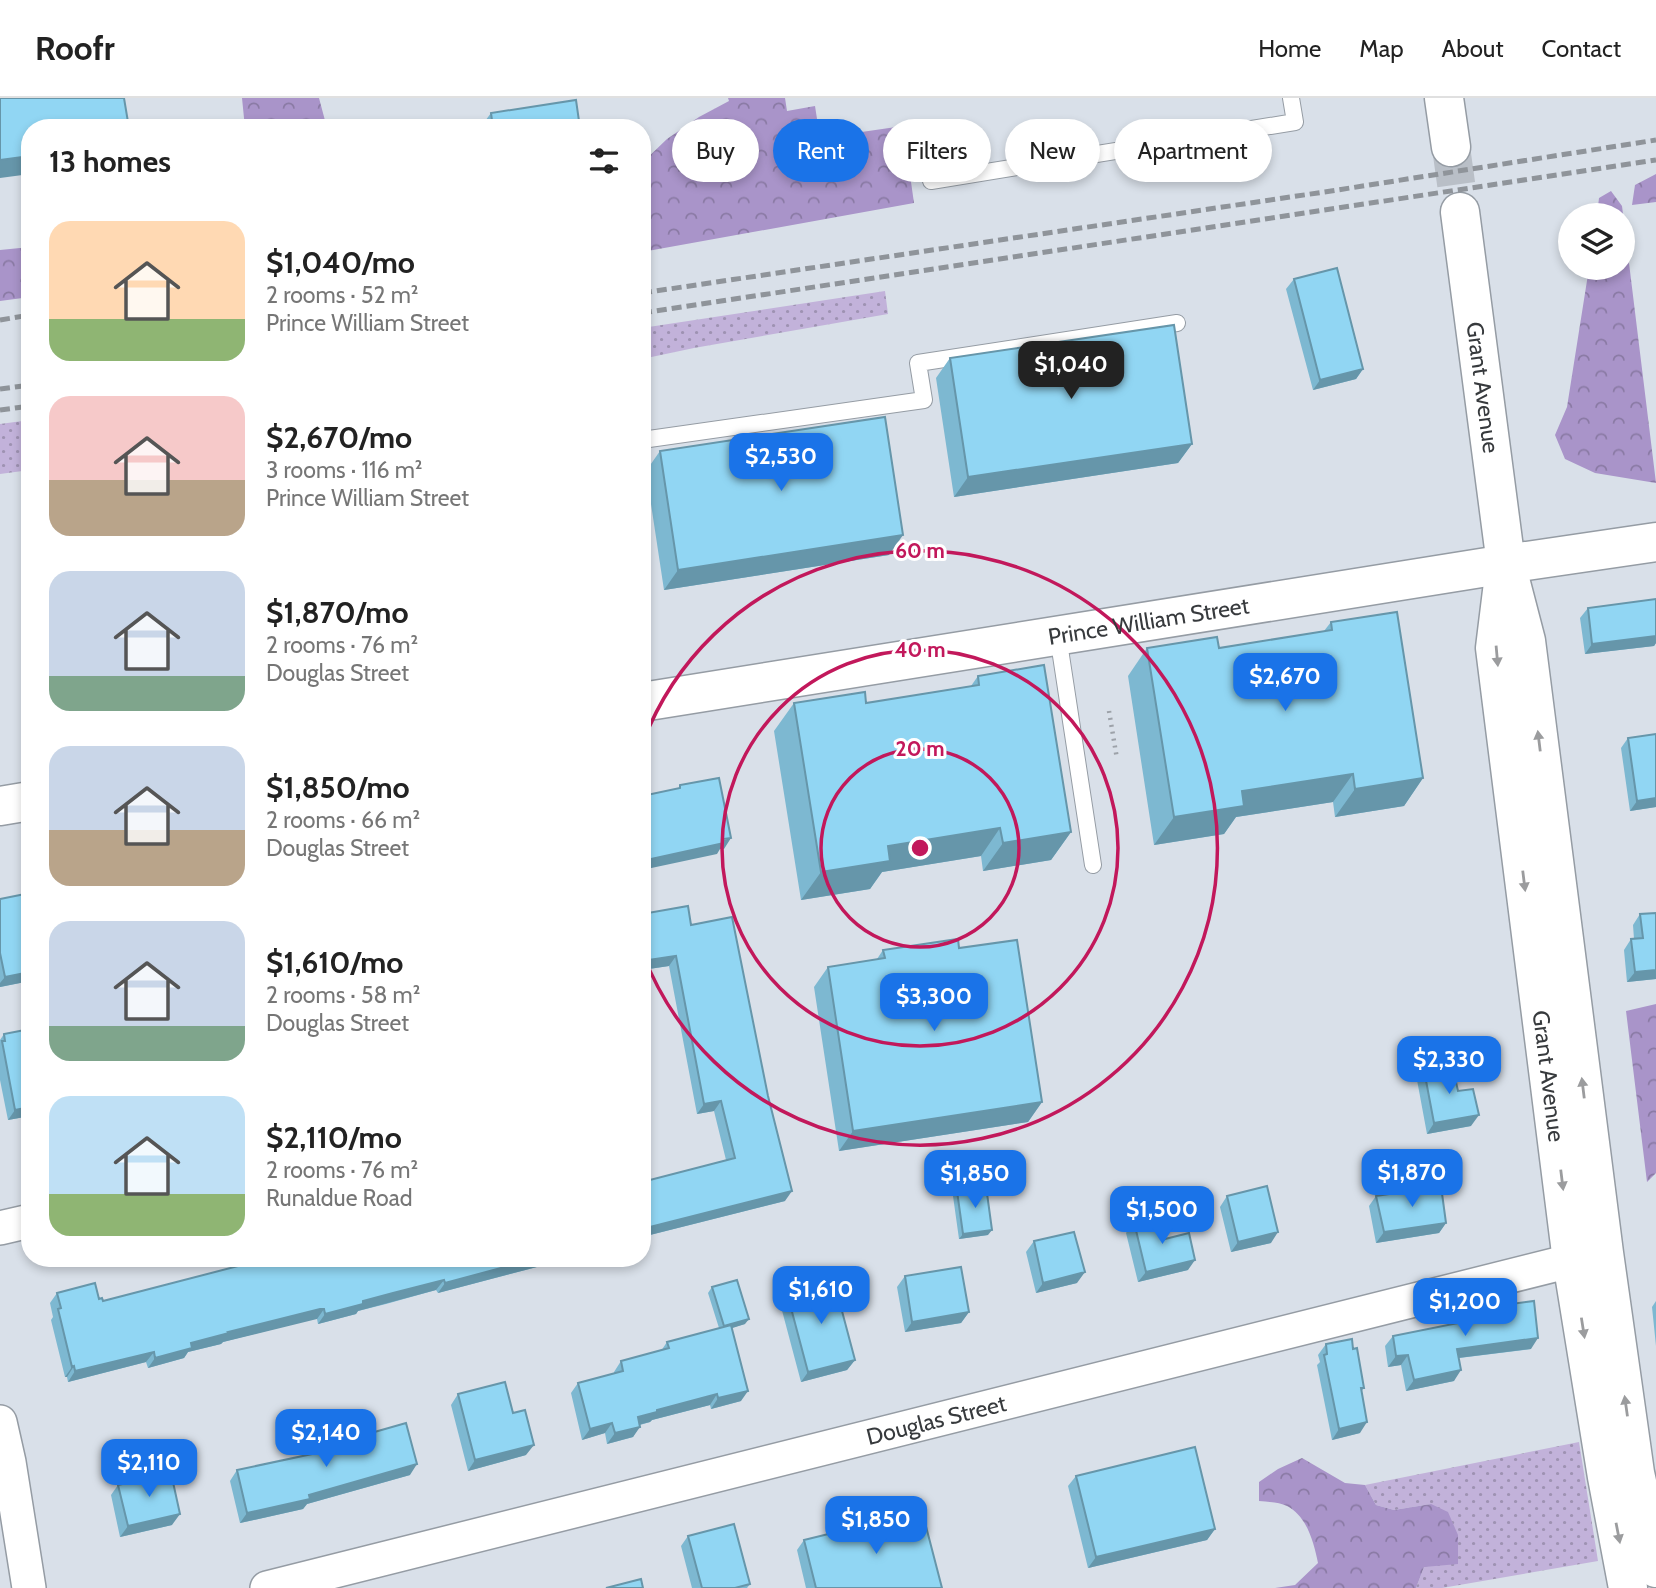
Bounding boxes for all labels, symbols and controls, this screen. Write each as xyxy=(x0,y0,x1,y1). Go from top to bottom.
text: Roofr xyxy=(35,28,115,68)
text: Home xyxy=(1258,34,1321,63)
text: Map xyxy=(1359,34,1404,63)
text: About xyxy=(1442,34,1504,63)
text: Contact xyxy=(1542,34,1621,63)
chip: Buy xyxy=(672,119,759,182)
chip: Rent xyxy=(773,119,869,182)
chip: Filters xyxy=(883,119,991,182)
chip: New xyxy=(1005,119,1100,182)
chip: Apartment xyxy=(1114,119,1272,182)
icon: filters xyxy=(585,142,623,180)
text: 13 homes xyxy=(49,143,171,180)
map controls xyxy=(1558,203,1635,280)
button: layers xyxy=(1558,203,1635,280)
text: $1,040/mo xyxy=(266,244,415,281)
icon: home xyxy=(105,249,189,333)
text: 2 rooms · 52 m² xyxy=(266,281,419,309)
text: Prince William Street xyxy=(266,309,469,337)
street label: Grant Avenue xyxy=(1460,320,1505,455)
pin: $1,040 xyxy=(1014,342,1128,401)
text: $1,040 xyxy=(1034,350,1108,378)
text: $2,670/mo xyxy=(266,419,412,456)
icon: home xyxy=(105,424,189,508)
pin: $2,530 xyxy=(724,434,838,493)
text: $2,530 xyxy=(745,442,817,470)
text: 3 rooms · 116 m² xyxy=(266,456,422,484)
text: Prince William Street xyxy=(266,484,469,512)
text: 60 m xyxy=(895,538,945,563)
street label: Prince William Street xyxy=(1046,591,1251,651)
text: $1,870/mo xyxy=(266,594,409,631)
icon: home xyxy=(105,599,189,683)
text: 2 rooms · 76 m² xyxy=(266,631,418,659)
text: 40 m xyxy=(895,637,945,662)
one-way arrow xyxy=(1492,645,1503,667)
pin: $2,670 xyxy=(1228,654,1342,713)
text: Douglas Street xyxy=(266,659,409,687)
text: $2,670 xyxy=(1249,662,1321,690)
one-way arrow xyxy=(1534,730,1545,752)
text: 20 m xyxy=(896,736,944,761)
text: $1,850/mo xyxy=(266,769,410,806)
icon: home xyxy=(105,774,189,858)
text: 2 rooms · 66 m² xyxy=(266,806,420,834)
text: Douglas Street xyxy=(266,834,409,862)
centre of rings xyxy=(908,836,932,860)
one-way arrow xyxy=(1519,870,1530,892)
text: $1,610/mo xyxy=(266,944,403,981)
icon: home xyxy=(105,949,189,1033)
pin: $3,300 xyxy=(877,974,991,1033)
text: 2 rooms · 58 m² xyxy=(266,981,420,1009)
text: $3,300 xyxy=(896,982,972,1010)
text: Douglas Street xyxy=(266,1009,409,1037)
street label: Grant Avenue xyxy=(1527,1009,1571,1144)
pin: $2,330 xyxy=(1392,1037,1506,1096)
text: $2,330 xyxy=(1413,1045,1485,1073)
one-way arrow xyxy=(1578,1077,1589,1099)
text: $2,110/mo xyxy=(266,1119,402,1156)
icon: home xyxy=(105,1124,189,1208)
pin: $1,850 xyxy=(918,1150,1032,1210)
pin: $1,870 xyxy=(1355,1150,1469,1209)
text: 2 rooms · 76 m² xyxy=(266,1156,418,1184)
text: $1,870 xyxy=(1378,1158,1446,1186)
text: $1,850 xyxy=(940,1159,1010,1187)
one-way arrow xyxy=(1557,1169,1568,1191)
text: Runaldue Road xyxy=(266,1184,413,1212)
pin: $1,500 xyxy=(1105,1186,1219,1246)
text: $1,500 xyxy=(1126,1195,1198,1223)
pin: $1,610 xyxy=(764,1266,878,1326)
text: $1,610 xyxy=(789,1275,853,1303)
pin: $1,200 xyxy=(1408,1278,1522,1338)
text: $1,200 xyxy=(1429,1287,1501,1315)
one-way arrow xyxy=(1578,1317,1589,1339)
street label: Douglas Street xyxy=(863,1389,1009,1451)
one-way arrow xyxy=(1620,1394,1631,1416)
pin: $2,140 xyxy=(269,1410,383,1469)
text: $2,140 xyxy=(291,1418,361,1446)
pin: $2,110 xyxy=(92,1440,206,1499)
text: $2,110 xyxy=(117,1448,181,1476)
pin: $1,850 xyxy=(819,1496,933,1556)
text: $1,850 xyxy=(841,1505,911,1533)
one-way arrow xyxy=(1613,1522,1624,1544)

